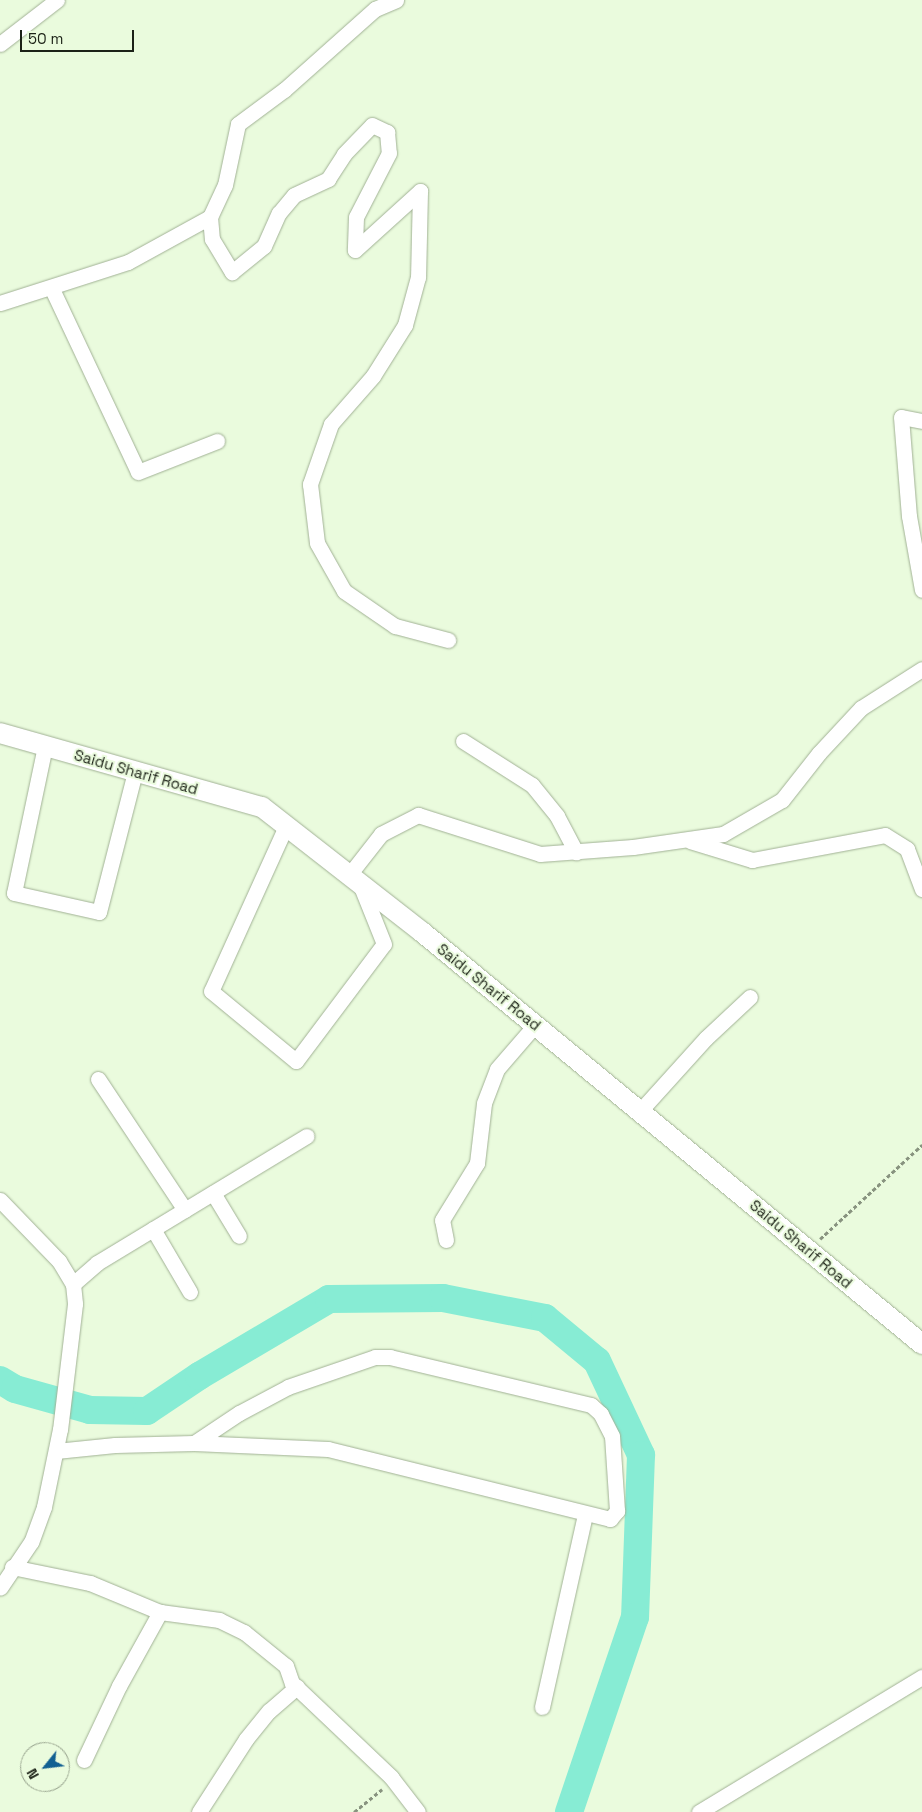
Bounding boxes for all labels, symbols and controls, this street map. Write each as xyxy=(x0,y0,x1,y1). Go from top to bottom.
scale bar xyxy=(22,20,136,52)
text: 50 m xyxy=(28,29,63,48)
street label: Saidu Sharif Road xyxy=(72,746,200,798)
street label: Saidu Sharif Road xyxy=(434,940,544,1034)
street label: Saidu Sharif Road xyxy=(746,1196,856,1292)
north arrow xyxy=(20,1742,70,1792)
text: N xyxy=(23,1765,43,1782)

